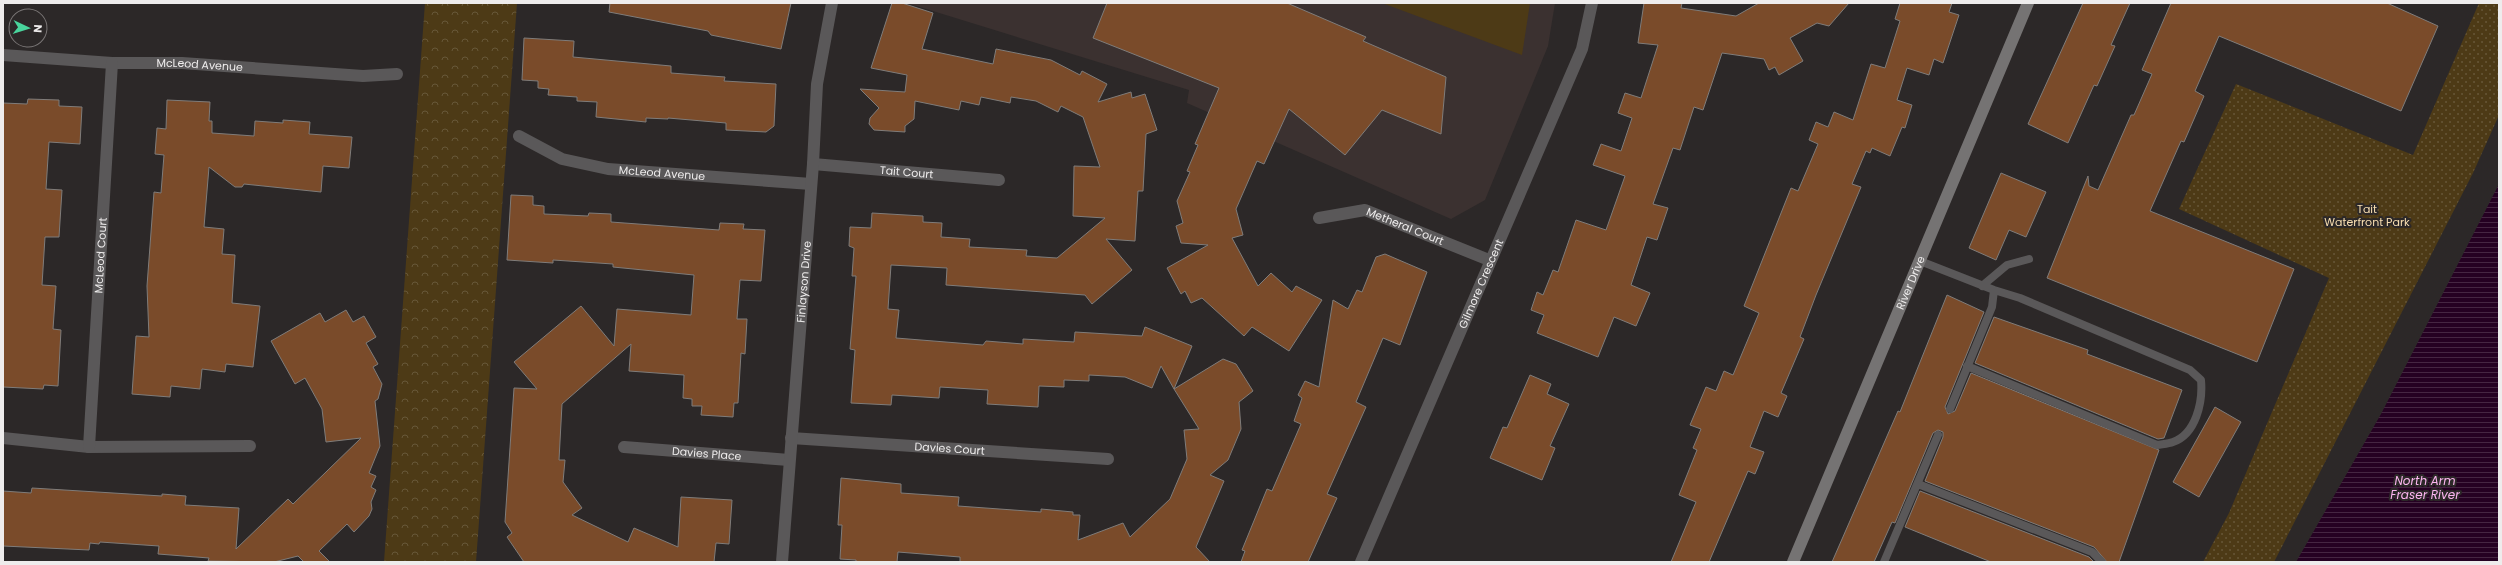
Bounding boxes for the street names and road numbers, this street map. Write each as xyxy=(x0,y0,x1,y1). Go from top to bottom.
street label: McLeod Avenue xyxy=(156,55,244,75)
street label: McLeod Avenue xyxy=(618,162,706,184)
street label: Tait Court xyxy=(879,162,934,182)
street label: Metheral Court xyxy=(1364,203,1446,249)
street label: McLeod Court xyxy=(90,217,111,294)
street label: Gilmore Crescent xyxy=(1455,236,1507,331)
street label: Finlayson Drive xyxy=(793,240,815,323)
street label: River Drive xyxy=(1892,253,1929,312)
street label: Davies Court xyxy=(914,438,985,459)
street label: Davies Place xyxy=(671,443,742,464)

